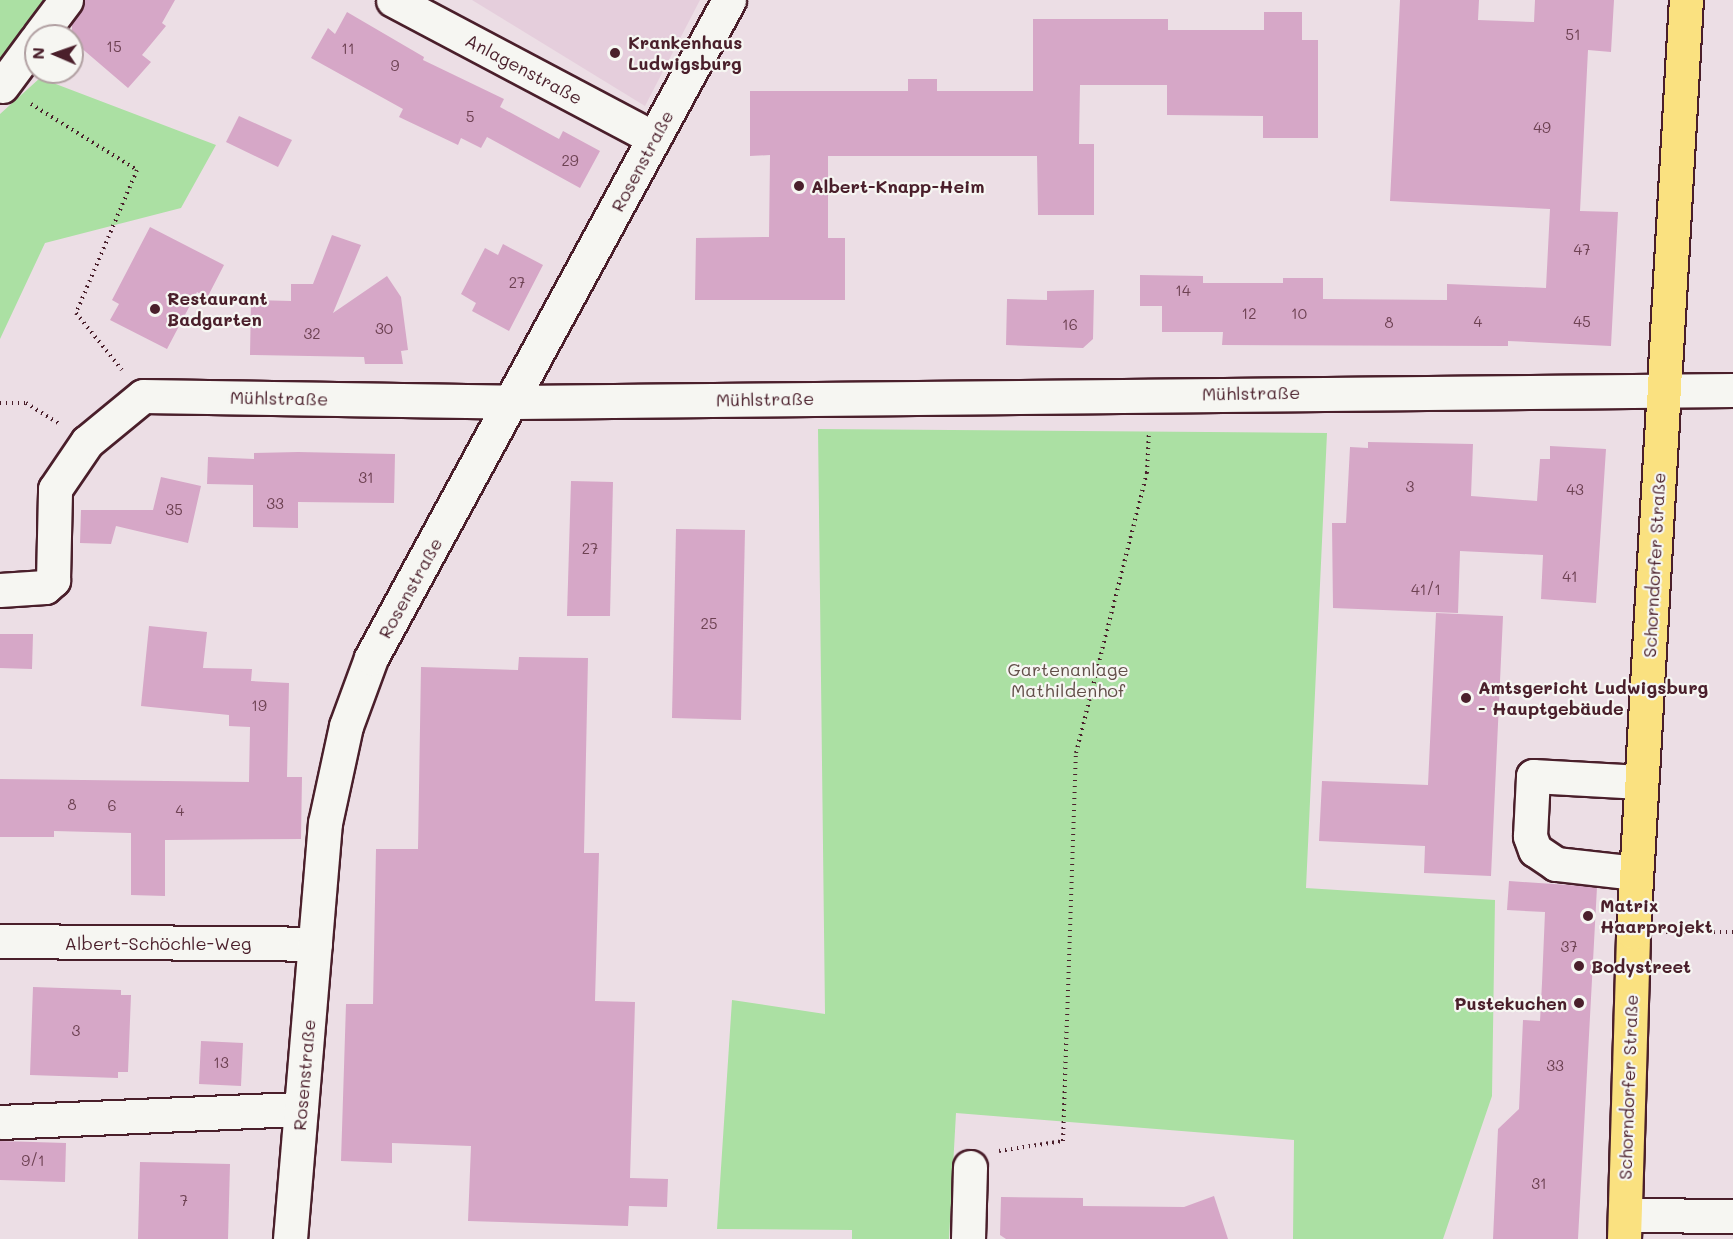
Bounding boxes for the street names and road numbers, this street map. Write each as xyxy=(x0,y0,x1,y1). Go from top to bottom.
street label: Anlagenstraße xyxy=(462,29,586,109)
street label: Rosenstraße xyxy=(606,107,678,215)
street label: Mühlstraße xyxy=(1202,381,1300,405)
street label: Mühlstraße xyxy=(230,386,328,410)
street label: Mühlstraße xyxy=(716,387,814,411)
street label: Schorndorfer Straße xyxy=(1638,472,1670,658)
street label: Rosenstraße xyxy=(374,534,446,642)
street label: Albert-Schöchle-Weg xyxy=(64,932,252,954)
street label: Schorndorfer Straße xyxy=(1614,994,1642,1180)
street label: Rosenstraße xyxy=(288,1018,320,1132)

